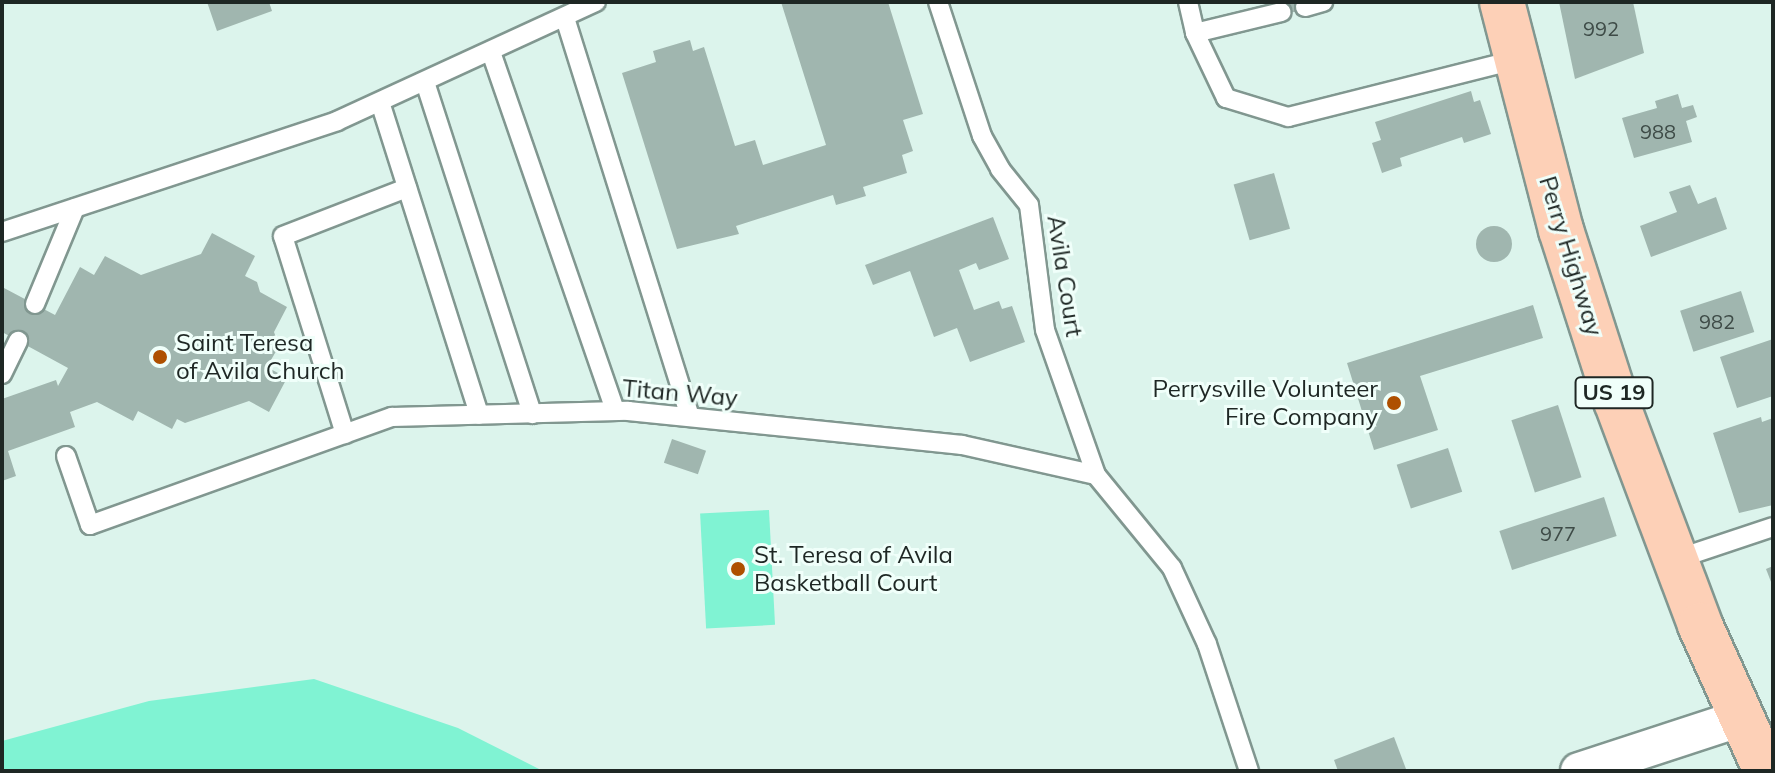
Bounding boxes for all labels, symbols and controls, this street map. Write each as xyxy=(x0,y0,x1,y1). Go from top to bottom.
house number: 992 xyxy=(1583,16,1619,40)
house number: 988 xyxy=(1640,119,1676,143)
street label: Perry Highway xyxy=(1533,173,1609,339)
street label: Avila Court xyxy=(1041,213,1089,339)
house number: 982 xyxy=(1699,309,1735,333)
place label: Saint Teresa of Avila Church xyxy=(176,329,345,385)
marker: Saint Teresa of Avila Church xyxy=(151,348,169,366)
street label: Titan Way xyxy=(621,374,739,412)
place label: Perrysville Volunteer Fire Company xyxy=(1153,375,1378,431)
road number: US 19 xyxy=(1574,375,1654,411)
marker: Perrysville Volunteer Fire Company xyxy=(1385,394,1403,412)
house number: 977 xyxy=(1540,521,1576,545)
place label: St. Teresa of Avila Basketball Court xyxy=(754,541,953,597)
marker: St. Teresa of Avila Basketball Court xyxy=(729,560,747,578)

